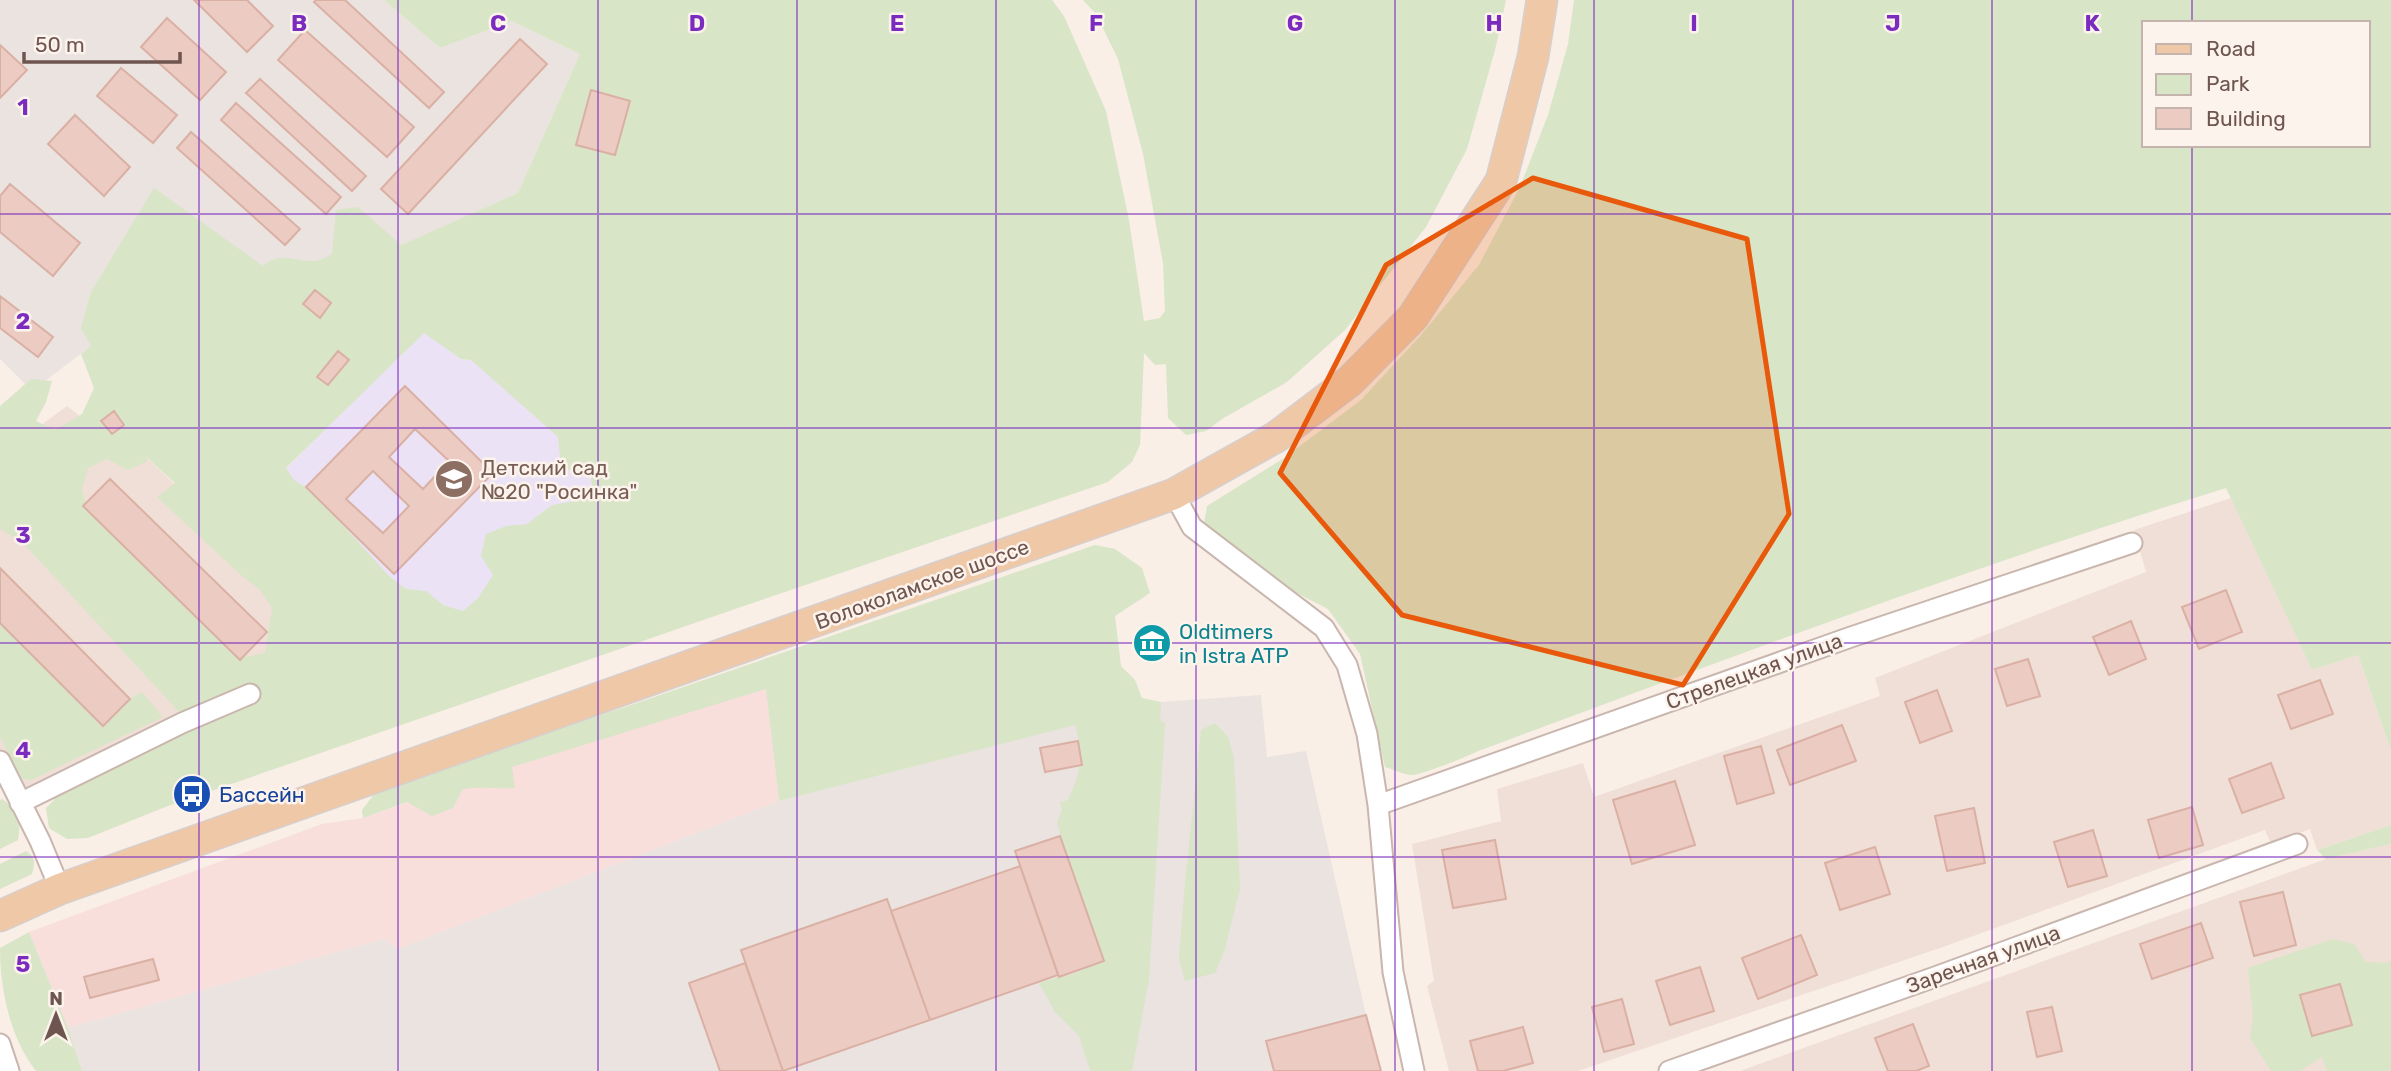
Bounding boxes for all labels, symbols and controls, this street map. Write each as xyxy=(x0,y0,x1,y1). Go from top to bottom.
text: B xyxy=(291,9,307,37)
text: C xyxy=(490,9,506,37)
text: D xyxy=(689,9,705,37)
text: E xyxy=(890,9,904,37)
text: F xyxy=(1089,9,1103,37)
text: G xyxy=(1287,9,1303,37)
text: H xyxy=(1485,9,1503,37)
text: I xyxy=(1690,9,1698,37)
text: J xyxy=(1885,9,1901,37)
text: K xyxy=(2084,9,2100,37)
scale bar xyxy=(24,21,180,65)
legend xyxy=(2142,21,2370,147)
text: 50 m xyxy=(35,32,85,57)
text: Road xyxy=(2206,36,2256,61)
text: Park xyxy=(2206,71,2250,96)
text: 1 xyxy=(17,93,29,121)
text: Building xyxy=(2206,106,2286,131)
text: 2 xyxy=(16,307,30,335)
place label: Детский сад №20 "Росинка" xyxy=(481,455,637,504)
school or university icon: Детский сад №20 "Росинка" xyxy=(433,458,475,500)
text: 3 xyxy=(15,521,31,549)
street label: Волоколамское шоссе xyxy=(812,534,1032,634)
place label: Oldtimers in Istra ATP xyxy=(1179,619,1289,668)
museum icon: Oldtimers in Istra ATP xyxy=(1131,622,1173,664)
street label: Стрелецкая улица xyxy=(1662,627,1846,715)
text: 4 xyxy=(15,736,31,764)
bus stop icon: Бассейн xyxy=(171,773,213,815)
place label: Бассейн xyxy=(219,782,305,807)
street label: Заречная улица xyxy=(1903,920,2063,998)
text: 5 xyxy=(16,950,31,978)
north arrow xyxy=(21,980,91,1050)
text: N xyxy=(49,987,63,1010)

